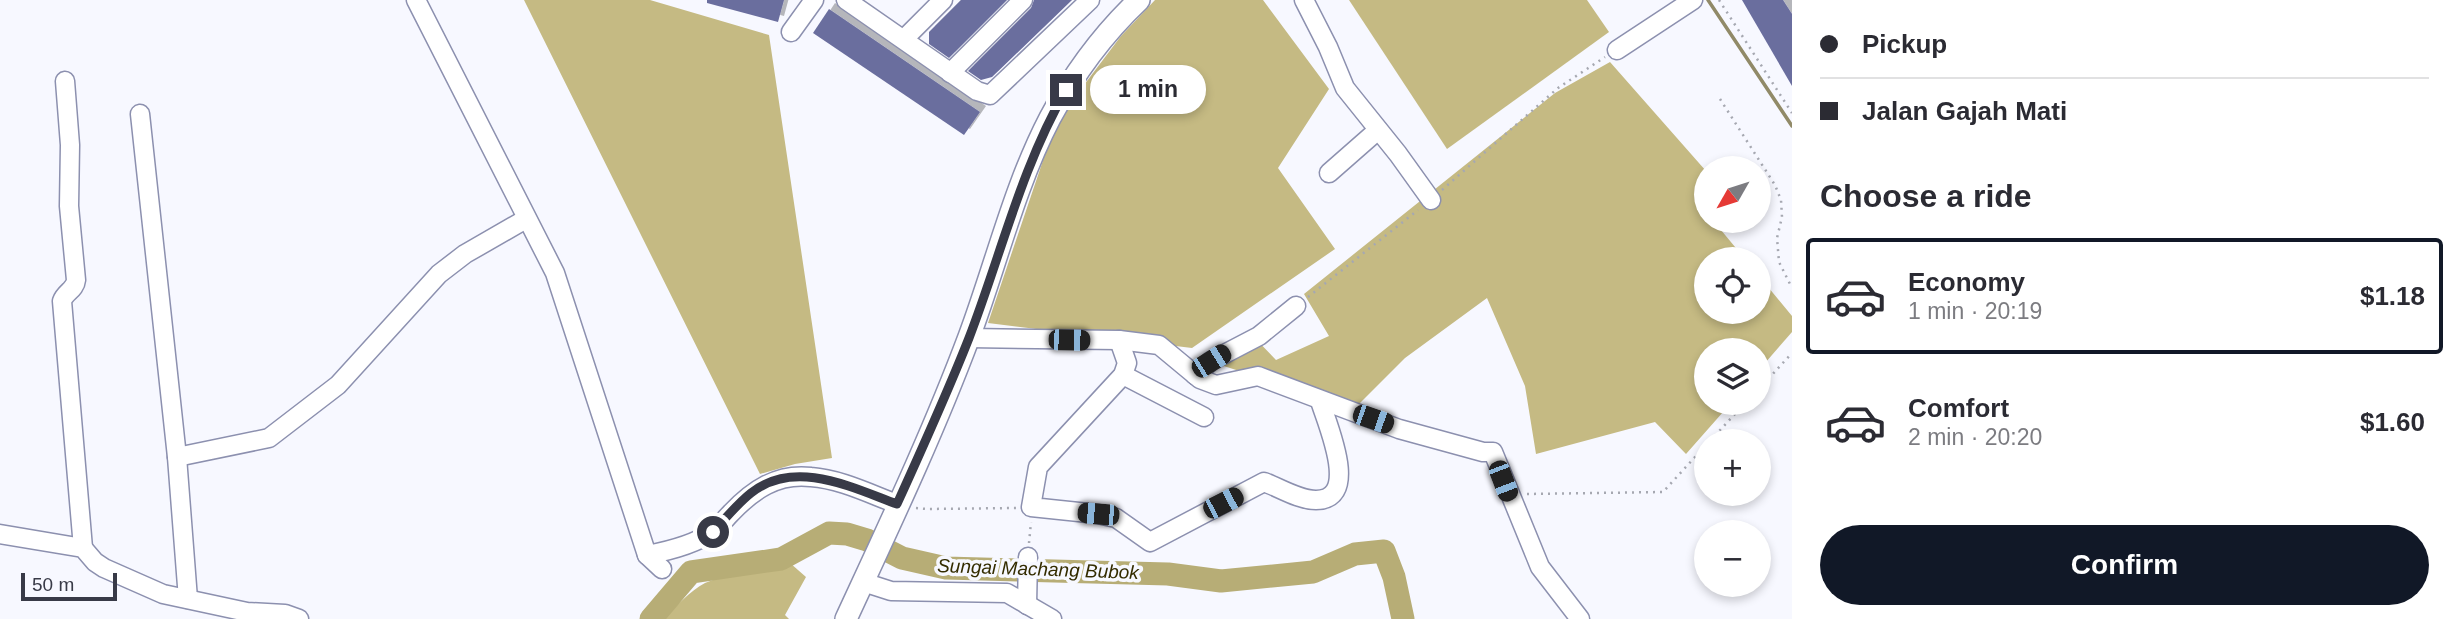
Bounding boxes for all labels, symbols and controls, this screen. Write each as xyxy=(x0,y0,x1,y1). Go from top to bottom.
text: Pickup xyxy=(1862,29,1947,59)
callout: 1 min xyxy=(1090,66,1206,114)
route end xyxy=(1050,74,1082,106)
text: 1 min xyxy=(1118,76,1178,102)
text: Jalan Gajah Mati xyxy=(1862,96,2067,126)
north arrow xyxy=(1694,156,1771,233)
map controls xyxy=(1694,156,1771,597)
text: Choose a ride xyxy=(1820,178,2032,214)
button: locate xyxy=(1694,247,1771,324)
icon: car xyxy=(1824,265,1887,328)
text: Economy xyxy=(1908,267,2025,297)
text: $1.18 xyxy=(2360,281,2425,311)
text: 1 min · 20:19 xyxy=(1908,298,2042,324)
car xyxy=(1048,329,1091,351)
button: layers xyxy=(1694,338,1771,415)
car xyxy=(1188,341,1235,381)
icon: car xyxy=(1824,391,1887,454)
text: Comfort xyxy=(1908,393,2009,423)
car xyxy=(1350,402,1397,436)
text: $1.60 xyxy=(2360,407,2425,437)
text: 2 min · 20:20 xyxy=(1908,424,2042,450)
button: + xyxy=(1694,429,1771,506)
car xyxy=(1486,458,1521,504)
car xyxy=(1200,484,1247,522)
car xyxy=(1077,502,1120,526)
route start xyxy=(697,516,729,548)
button: − xyxy=(1694,520,1771,597)
button: Confirm xyxy=(1820,525,2429,605)
water label: Sungai Machang Bubok xyxy=(937,555,1141,583)
scale bar xyxy=(21,570,117,602)
text: 50 m xyxy=(32,574,74,595)

